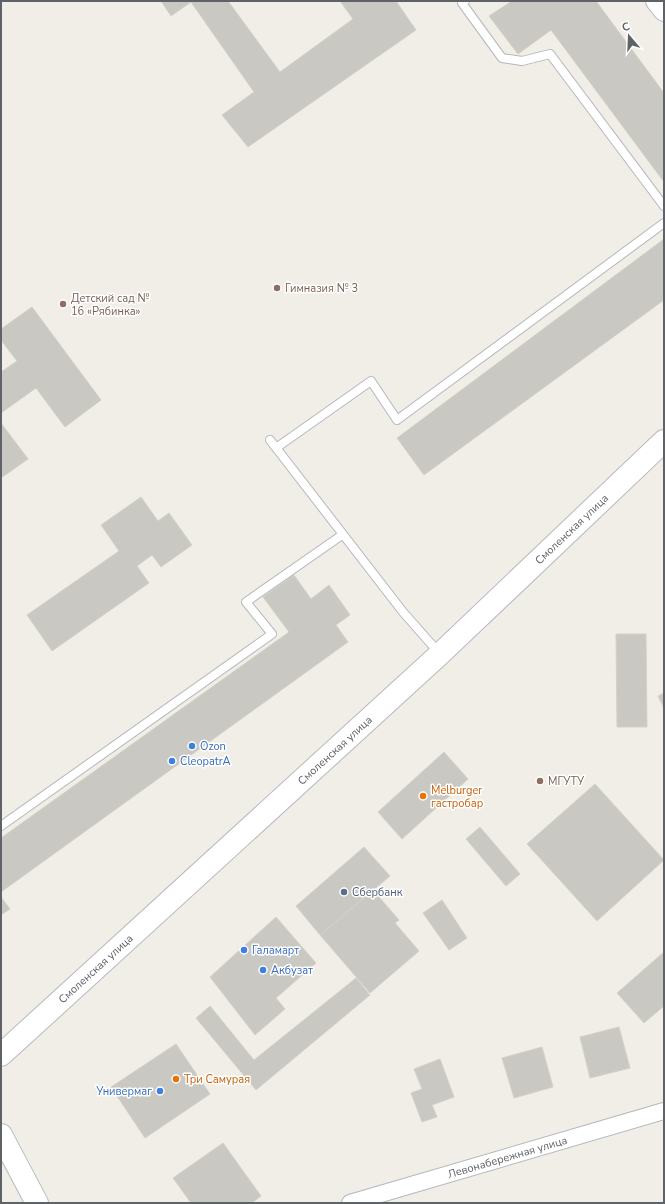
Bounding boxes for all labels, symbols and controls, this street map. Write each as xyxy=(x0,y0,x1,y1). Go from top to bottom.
north arrow xyxy=(609,16,649,56)
text: С xyxy=(620,19,632,35)
place label: Гимназия № 3 xyxy=(285,281,358,296)
marker: Гимназия № 3 xyxy=(272,283,282,293)
place label: Детский сад № 16 «Рябинка» xyxy=(71,291,150,319)
marker: Детский сад № 16 «Рябинка» xyxy=(58,299,68,309)
street label: Смоленская улица xyxy=(532,491,612,568)
street label: Смоленская улица xyxy=(295,713,376,788)
place label: Ozon xyxy=(200,739,226,754)
marker: Ozon xyxy=(187,741,197,751)
place label: CleopatrA xyxy=(180,754,231,769)
marker: CleopatrA xyxy=(167,756,177,766)
place label: МГУТУ xyxy=(548,774,585,789)
marker: МГУТУ xyxy=(535,776,545,786)
place label: Melburger гастробар xyxy=(431,783,483,811)
marker: Melburger гастробар xyxy=(418,791,428,801)
place label: Сбербанк xyxy=(352,885,403,900)
marker: Сбербанк xyxy=(339,887,349,897)
street label: Смоленская улица xyxy=(55,931,136,1007)
place label: Галамарт xyxy=(252,943,299,958)
marker: Галамарт xyxy=(239,945,249,955)
place label: Акбузат xyxy=(271,963,313,978)
marker: Акбузат xyxy=(258,965,268,975)
place label: Три Самурая xyxy=(184,1072,250,1087)
marker: Три Самурая xyxy=(171,1074,181,1084)
place label: Универмаг xyxy=(95,1084,152,1099)
marker: Универмаг xyxy=(155,1086,165,1096)
street label: Левонабережная улица xyxy=(446,1133,569,1182)

